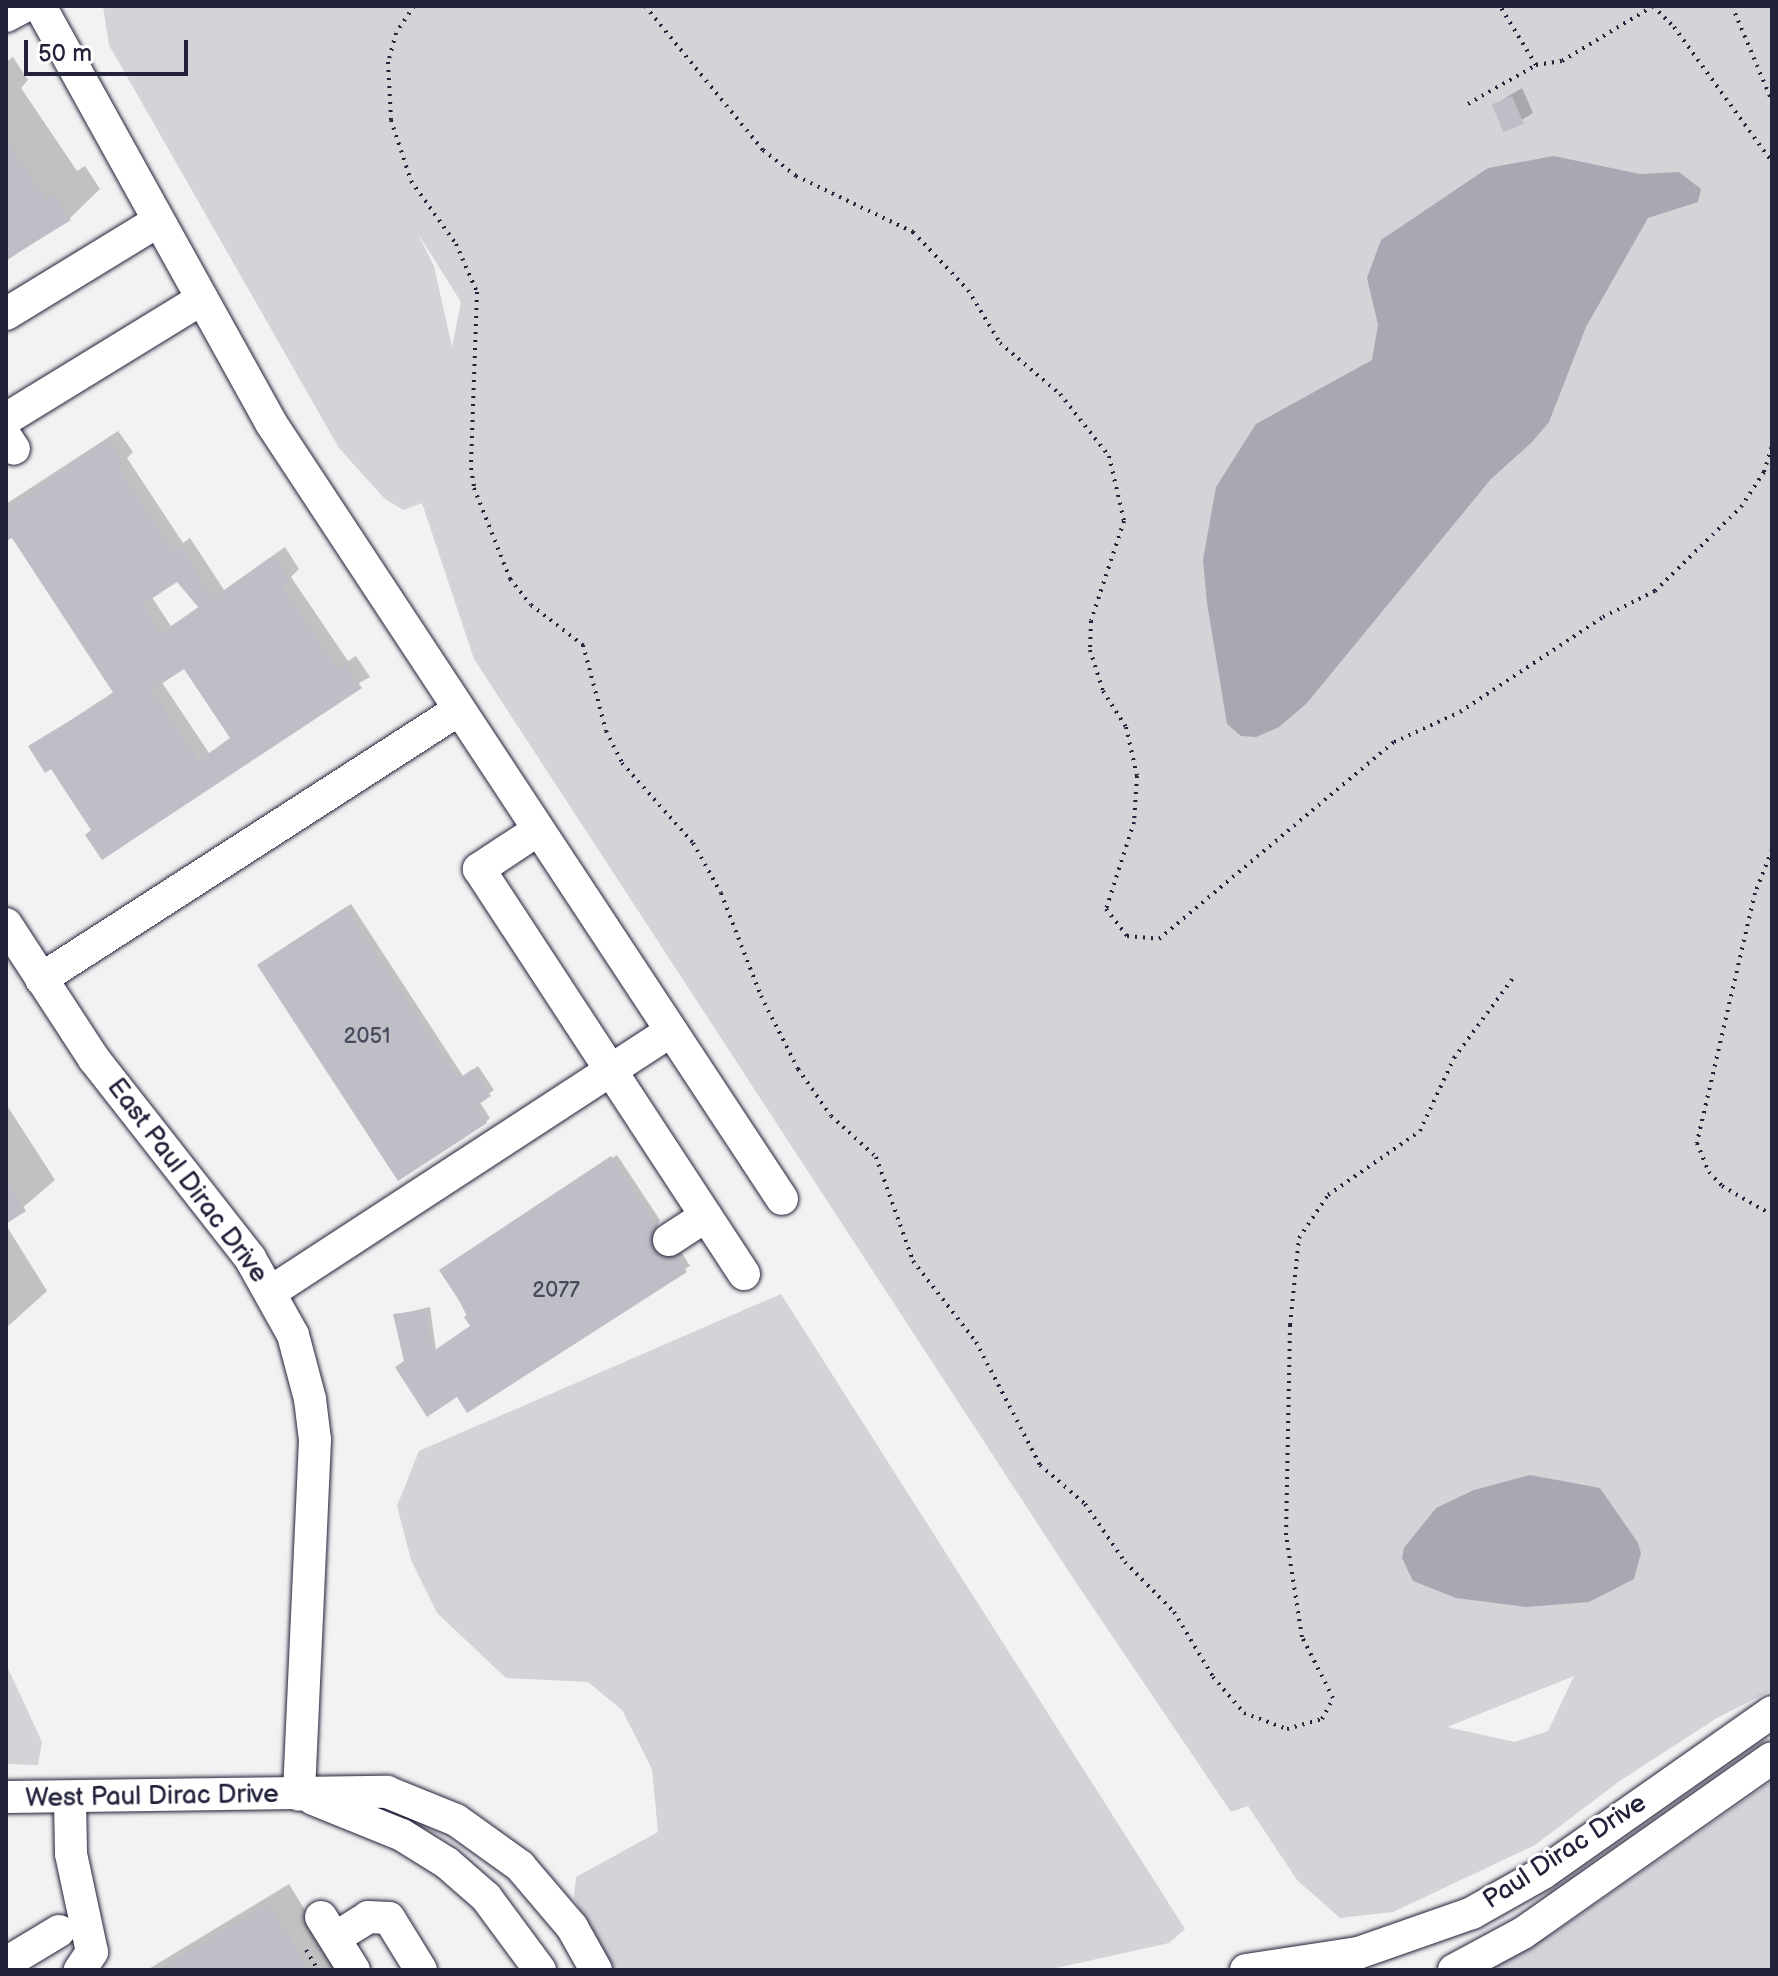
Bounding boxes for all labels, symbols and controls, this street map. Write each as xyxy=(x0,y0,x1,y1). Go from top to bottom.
scale bar xyxy=(28,24,192,74)
text: 50 m xyxy=(38,39,92,68)
house number: 2051 xyxy=(343,1024,391,1050)
street label: East Paul Dirac Drive xyxy=(100,1073,274,1289)
house number: 2077 xyxy=(532,1278,580,1304)
street label: West Paul Dirac Drive xyxy=(25,1779,279,1815)
street label: Paul Dirac Drive xyxy=(1478,1788,1652,1916)

